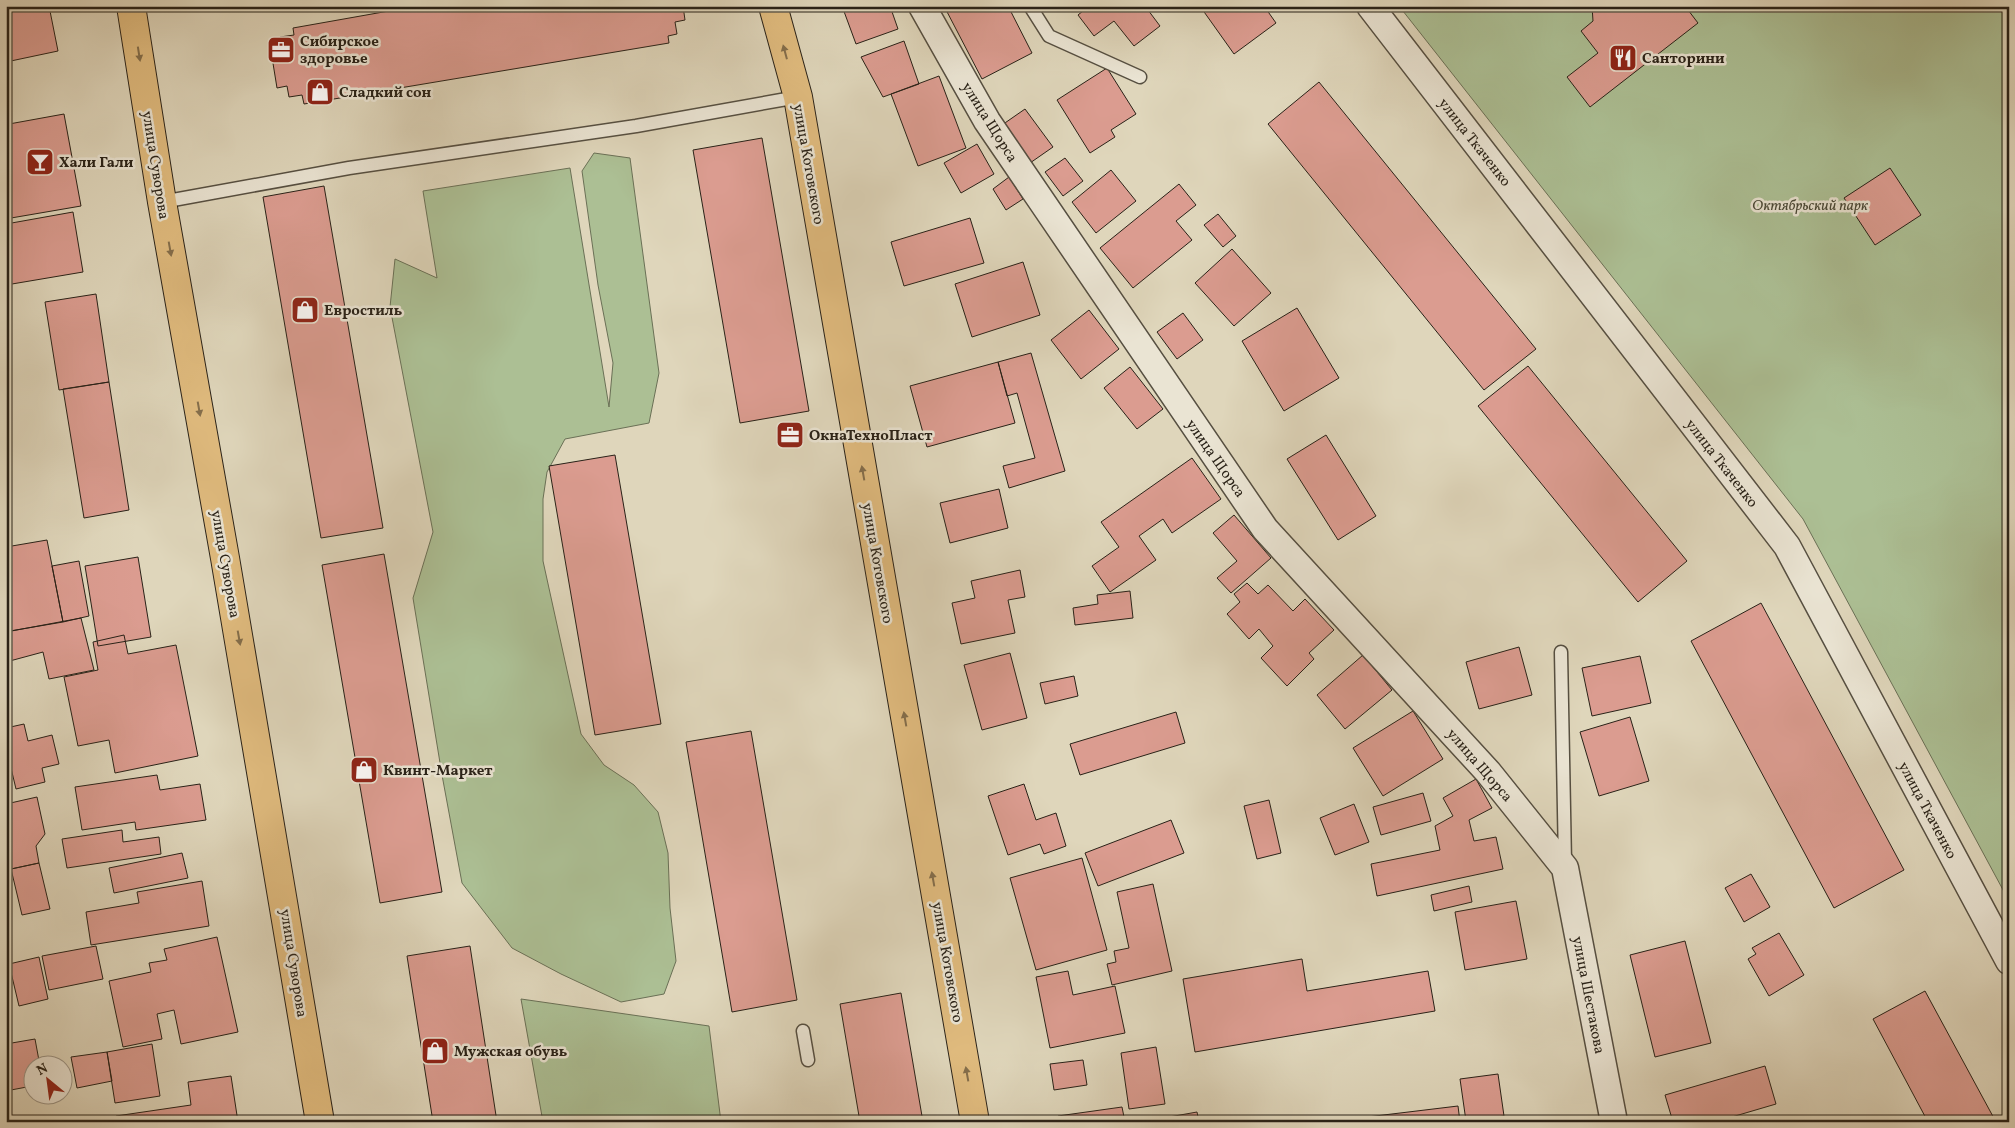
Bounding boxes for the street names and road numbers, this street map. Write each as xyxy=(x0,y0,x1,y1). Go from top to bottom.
street label: улица Щорса xyxy=(956,78,1022,167)
street label: улица Ткаченко xyxy=(1432,94,1515,192)
street label: улица Котовского xyxy=(787,102,828,226)
street label: улица Суворова xyxy=(136,110,173,221)
street label: улица Щорса xyxy=(1180,415,1250,502)
street label: улица Ткаченко xyxy=(1679,415,1762,513)
street label: улица Котовского xyxy=(856,501,897,625)
street label: улица Суворова xyxy=(205,509,244,620)
street label: улица Щорса xyxy=(1441,725,1517,807)
street label: улица Ткаченко xyxy=(1892,758,1961,863)
street label: улица Котовского xyxy=(926,900,967,1024)
street label: улица Суворова xyxy=(274,908,311,1019)
street label: улица Шестакова xyxy=(1566,935,1609,1056)

